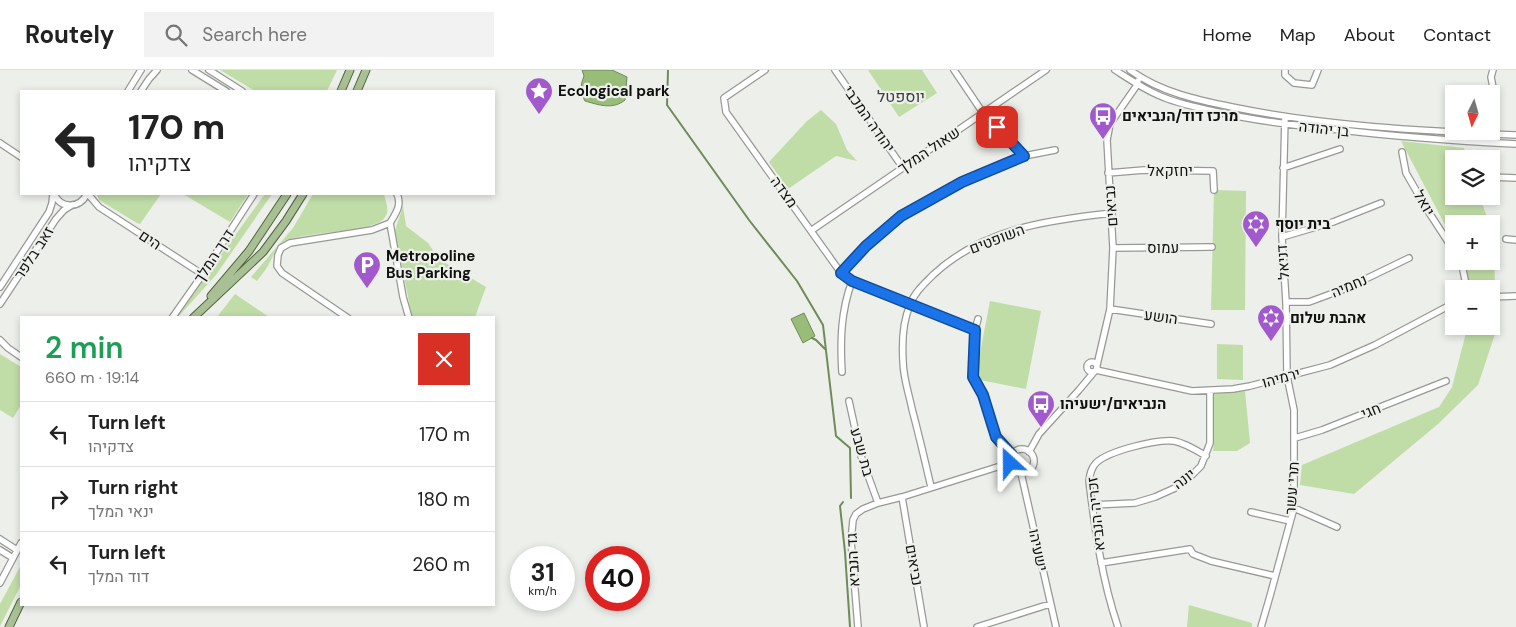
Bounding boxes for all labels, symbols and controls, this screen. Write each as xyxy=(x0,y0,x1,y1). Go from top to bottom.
search box xyxy=(144,12,494,57)
text: Routely xyxy=(25,19,114,50)
icon: search xyxy=(162,21,190,49)
text: Search here xyxy=(202,22,307,47)
text: Home xyxy=(1202,23,1252,47)
text: Map xyxy=(1280,23,1316,47)
text: About xyxy=(1344,23,1395,47)
text: Contact xyxy=(1423,23,1491,47)
place icon: Ecological park xyxy=(524,76,554,115)
place label: Ecological park xyxy=(558,81,670,101)
street label: יהודה המכבי xyxy=(839,82,899,156)
north arrow xyxy=(1445,85,1500,140)
map controls xyxy=(1445,85,1500,335)
district label: יוספטל xyxy=(877,86,925,107)
bus stop icon: מרכז דוד/הנביאים xyxy=(1088,101,1118,140)
text: 170 m xyxy=(128,104,225,150)
pin xyxy=(976,106,1018,148)
place label: מרכז דוד/הנביאים xyxy=(1122,106,1238,126)
icon: left xyxy=(45,110,110,175)
icon: arrive xyxy=(983,113,1011,141)
street label: בן יהודה xyxy=(1298,116,1350,142)
street label: שאול המלך xyxy=(894,122,964,178)
text: צדקיהו xyxy=(128,149,191,178)
button: layers xyxy=(1445,150,1500,205)
street label: יחזקאל xyxy=(1147,161,1193,181)
street label: מצדה xyxy=(766,172,802,212)
street label: נביאים xyxy=(1100,185,1122,227)
street label: יואל xyxy=(1409,187,1439,219)
synagogue icon: בית יוסף xyxy=(1241,209,1271,248)
place label: בית יוסף xyxy=(1275,214,1330,234)
button: + xyxy=(1445,215,1500,270)
street label: השופטים xyxy=(966,219,1028,259)
street label: זאב בלפר xyxy=(9,223,59,283)
street label: הים xyxy=(135,225,165,255)
street label: דרך המלך xyxy=(189,225,239,287)
street label: עמוס xyxy=(1147,238,1179,258)
street label: דניאל xyxy=(1272,244,1294,280)
place label: Metropoline Bus Parking xyxy=(386,246,475,283)
parking icon: Metropoline Bus Parking xyxy=(352,250,382,289)
street label: נחמיה xyxy=(1328,269,1370,303)
button: − xyxy=(1445,280,1500,335)
synagogue icon: אהבת שלום xyxy=(1256,303,1286,342)
street label: הושע xyxy=(1143,305,1179,329)
place label: אהבת שלום xyxy=(1290,308,1366,328)
text: 2 min xyxy=(45,328,123,367)
button: close xyxy=(418,333,470,385)
street label: ירמיהו xyxy=(1259,363,1303,393)
text: 660 m · 19:14 xyxy=(45,367,139,388)
bus stop icon: הנביאים/ישעיהו xyxy=(1026,389,1056,428)
place label: הנביאים/ישעיהו xyxy=(1060,394,1166,414)
street label: חגי xyxy=(1358,398,1384,424)
text: Turn left xyxy=(88,410,166,435)
icon: left xyxy=(45,420,73,448)
text: 170 m xyxy=(419,422,470,447)
street label: בת שבע xyxy=(846,425,878,479)
text: צדקיהו xyxy=(88,436,134,457)
position arrow xyxy=(983,436,1035,488)
street label: תרי עשר xyxy=(1280,461,1304,515)
street label: יונה xyxy=(1169,464,1199,494)
text: Turn right xyxy=(88,475,178,500)
street label: זכריה הנביא xyxy=(1082,476,1110,552)
icon: right xyxy=(45,485,73,513)
text: 180 m xyxy=(418,487,470,512)
text: ינאי המלך xyxy=(88,501,154,522)
street label: ישעיהו xyxy=(1024,527,1052,573)
street label: גד הנביא xyxy=(842,532,864,587)
text: Turn left xyxy=(88,540,166,565)
street label: נביאים xyxy=(901,543,927,587)
speed limit sign: 40 xyxy=(585,546,650,611)
icon: left xyxy=(45,550,73,578)
text: 260 m xyxy=(412,552,470,577)
text: 31 xyxy=(530,556,554,589)
text: דוד המלך xyxy=(88,566,149,587)
text: km/h xyxy=(528,583,557,599)

